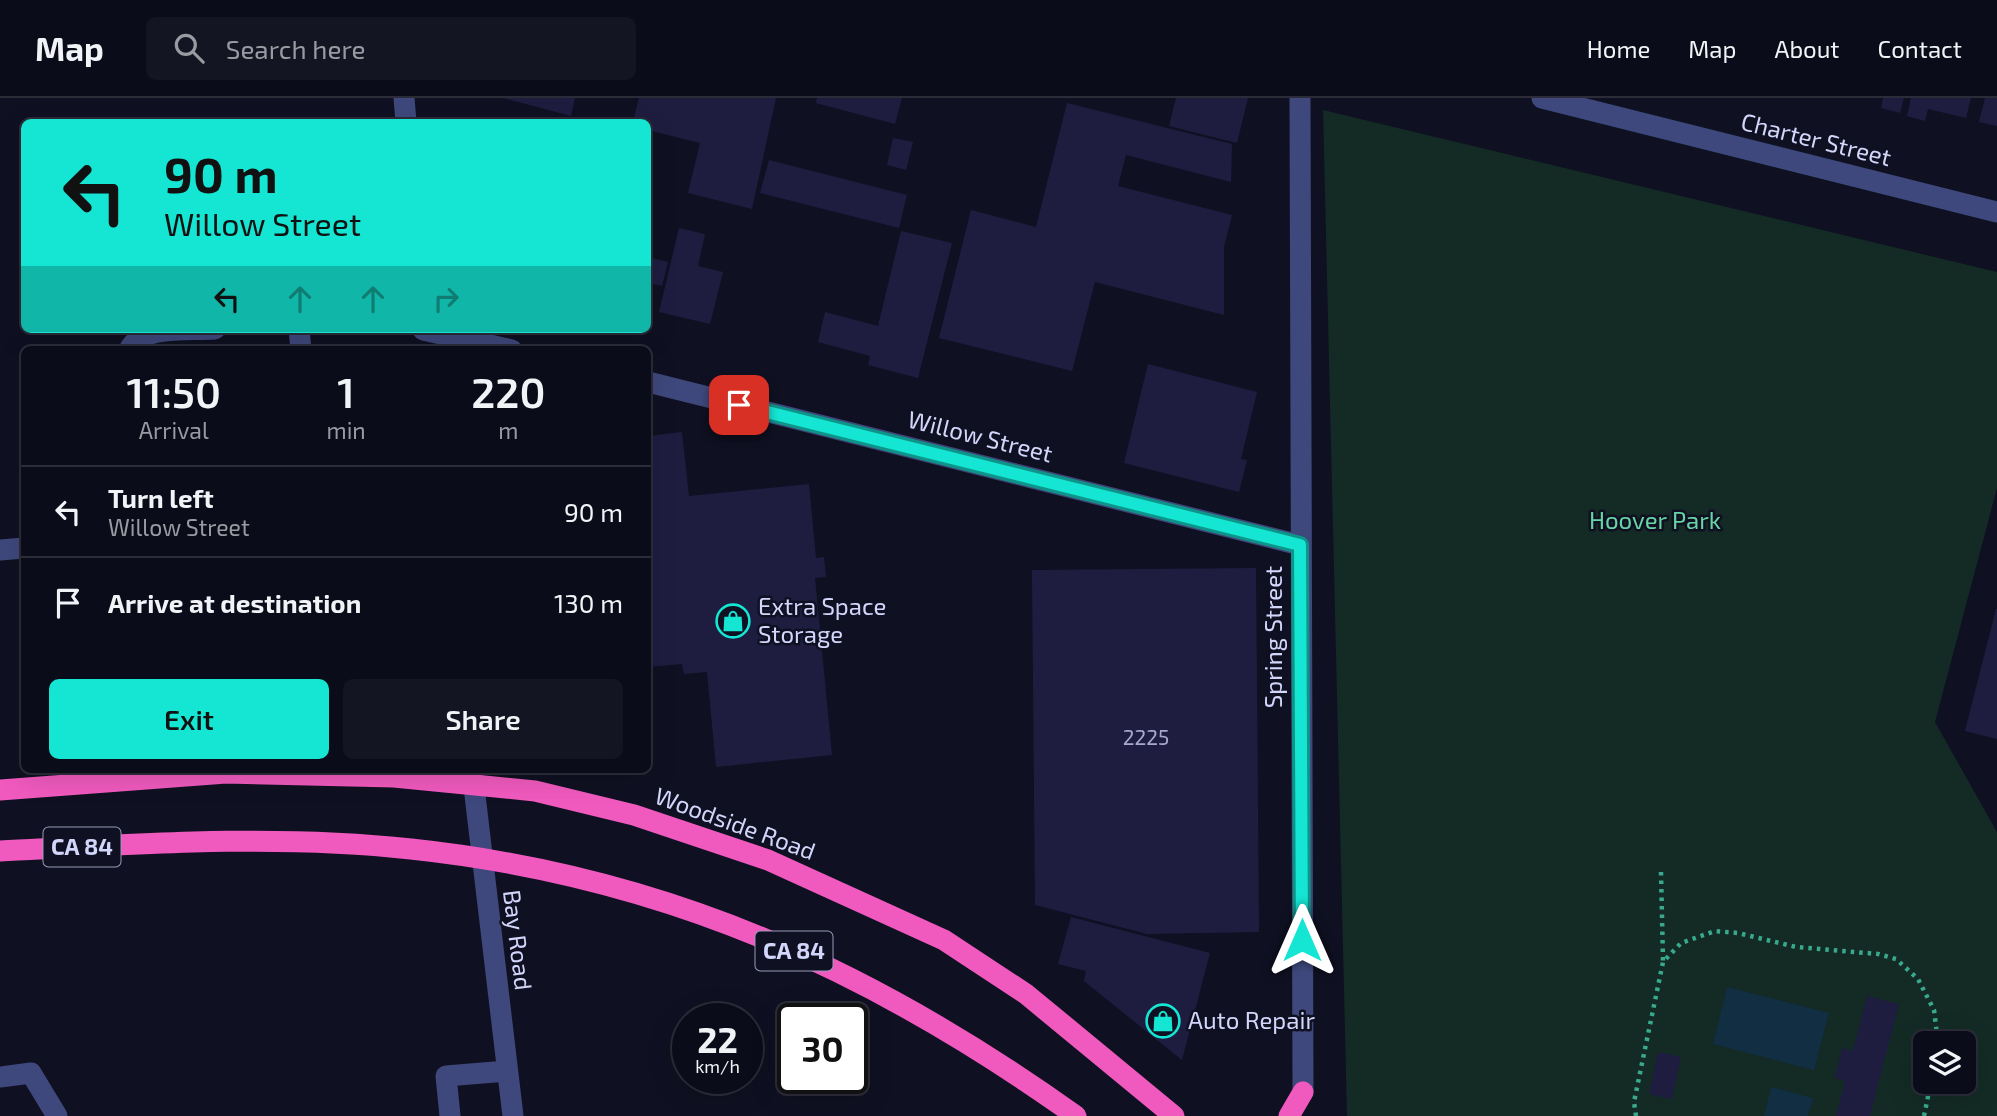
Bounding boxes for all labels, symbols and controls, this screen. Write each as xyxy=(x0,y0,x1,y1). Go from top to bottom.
search box xyxy=(146,17,636,80)
text: Map xyxy=(35,28,104,68)
icon: search xyxy=(170,29,208,67)
text: Search here xyxy=(226,33,365,64)
text: Home xyxy=(1587,34,1650,63)
text: Map xyxy=(1688,34,1736,63)
text: About xyxy=(1774,34,1840,63)
text: Contact xyxy=(1878,34,1962,63)
street label: Charter Street xyxy=(1738,106,1894,171)
text: 90 m xyxy=(164,144,278,203)
icon: left xyxy=(49,147,140,238)
text: Willow Street xyxy=(164,204,361,242)
icon: left xyxy=(208,280,246,318)
icon: ahead xyxy=(281,280,319,318)
icon: ahead xyxy=(354,280,392,318)
icon: right xyxy=(427,280,465,318)
text: 11:50 xyxy=(127,366,221,416)
text: 1 xyxy=(337,366,355,416)
text: 220 xyxy=(471,366,545,416)
pin xyxy=(709,375,769,435)
icon: arrive xyxy=(720,386,758,424)
street label: Willow Street xyxy=(905,404,1056,468)
text: Arrival xyxy=(139,416,209,444)
text: min xyxy=(327,416,366,444)
text: m xyxy=(498,416,518,444)
text: Turn left xyxy=(108,482,214,513)
icon: left xyxy=(49,493,87,531)
text: 90 m xyxy=(564,496,623,527)
park label: Hoover Park xyxy=(1589,505,1721,534)
text: Willow Street xyxy=(108,513,250,541)
street label: Spring Street xyxy=(1258,566,1287,708)
icon: arrive xyxy=(49,584,87,622)
text: Arrive at destination xyxy=(108,587,361,618)
text: 130 m xyxy=(554,587,623,618)
place label: Extra Space Storage xyxy=(758,591,886,648)
shop icon: Extra Space Storage xyxy=(714,602,752,640)
button: Exit xyxy=(49,679,329,759)
button: Share xyxy=(343,679,623,759)
house number: 2225 xyxy=(1123,724,1169,749)
street label: Woodside Road xyxy=(651,780,820,865)
road number: CA 84 xyxy=(43,828,120,866)
street label: Bay Road xyxy=(498,888,539,992)
position arrow xyxy=(1265,903,1339,977)
road number: CA 84 xyxy=(756,932,832,971)
shop icon: Auto Repair xyxy=(1144,1002,1182,1040)
speed limit sign: 30 xyxy=(777,1003,868,1094)
place label: Auto Repair xyxy=(1188,1005,1315,1034)
text: 22 xyxy=(697,1018,738,1060)
map controls xyxy=(1913,1031,1976,1094)
button: layers xyxy=(1913,1031,1976,1094)
text: km/h xyxy=(695,1055,740,1077)

